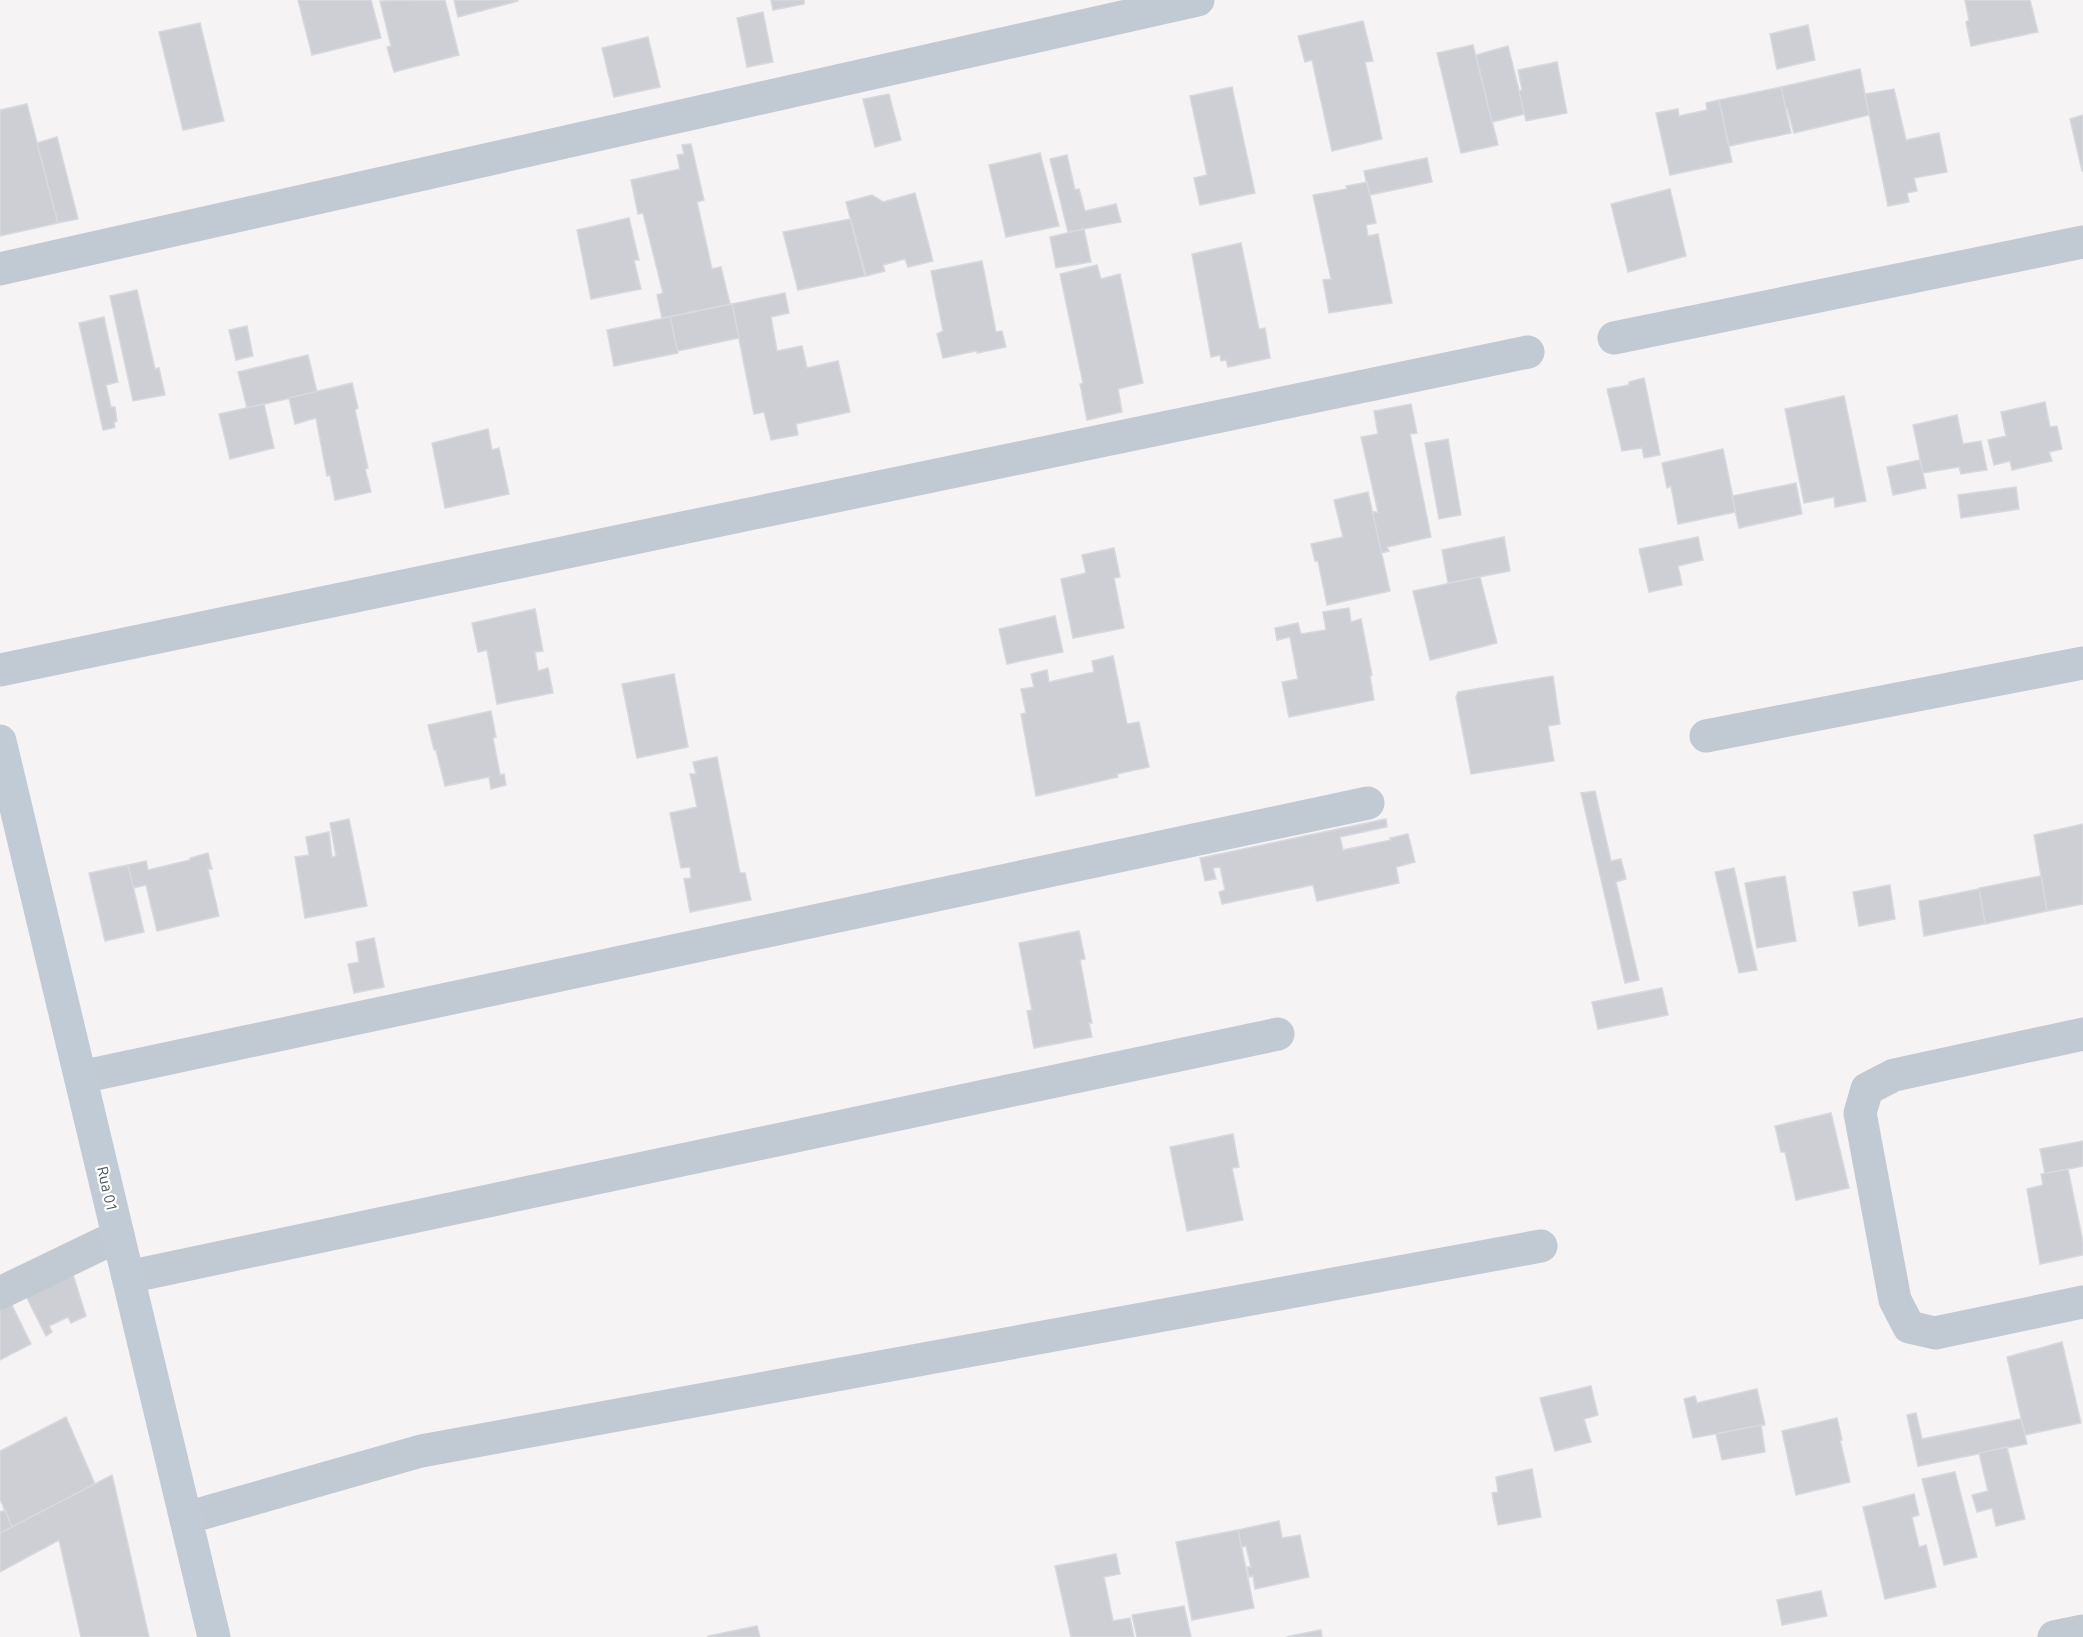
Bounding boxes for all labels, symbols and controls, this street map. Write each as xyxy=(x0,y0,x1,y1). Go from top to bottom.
street label: Rua 01 xyxy=(94,1165,121,1213)

